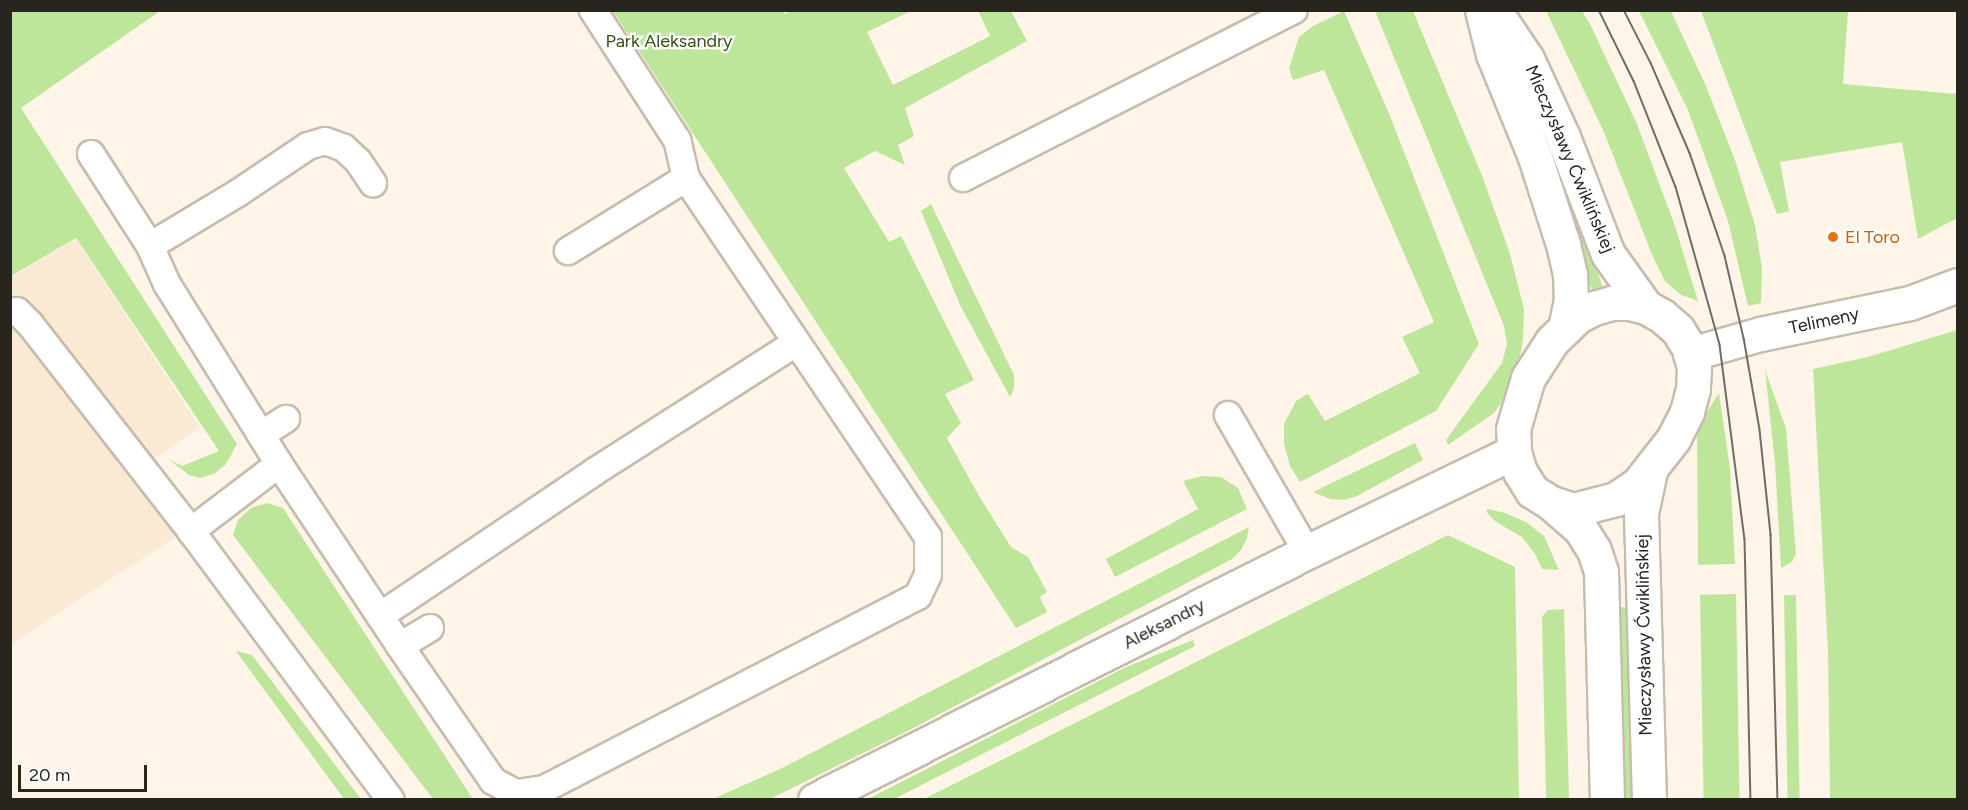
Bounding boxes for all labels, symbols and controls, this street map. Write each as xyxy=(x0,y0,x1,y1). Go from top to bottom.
park label: Park Aleksandry xyxy=(605,30,733,52)
street label: Mieczysławy Ćwiklińskiej xyxy=(1521,62,1619,256)
place label: El Toro xyxy=(1845,226,1900,248)
marker: El Toro xyxy=(1826,230,1840,244)
street label: Telimeny xyxy=(1787,303,1861,339)
street label: Mieczysławy Ćwiklińskiej xyxy=(1631,534,1657,736)
street label: Aleksandry xyxy=(1120,594,1208,654)
scale bar xyxy=(21,753,150,791)
text: 20 m xyxy=(29,764,70,786)

